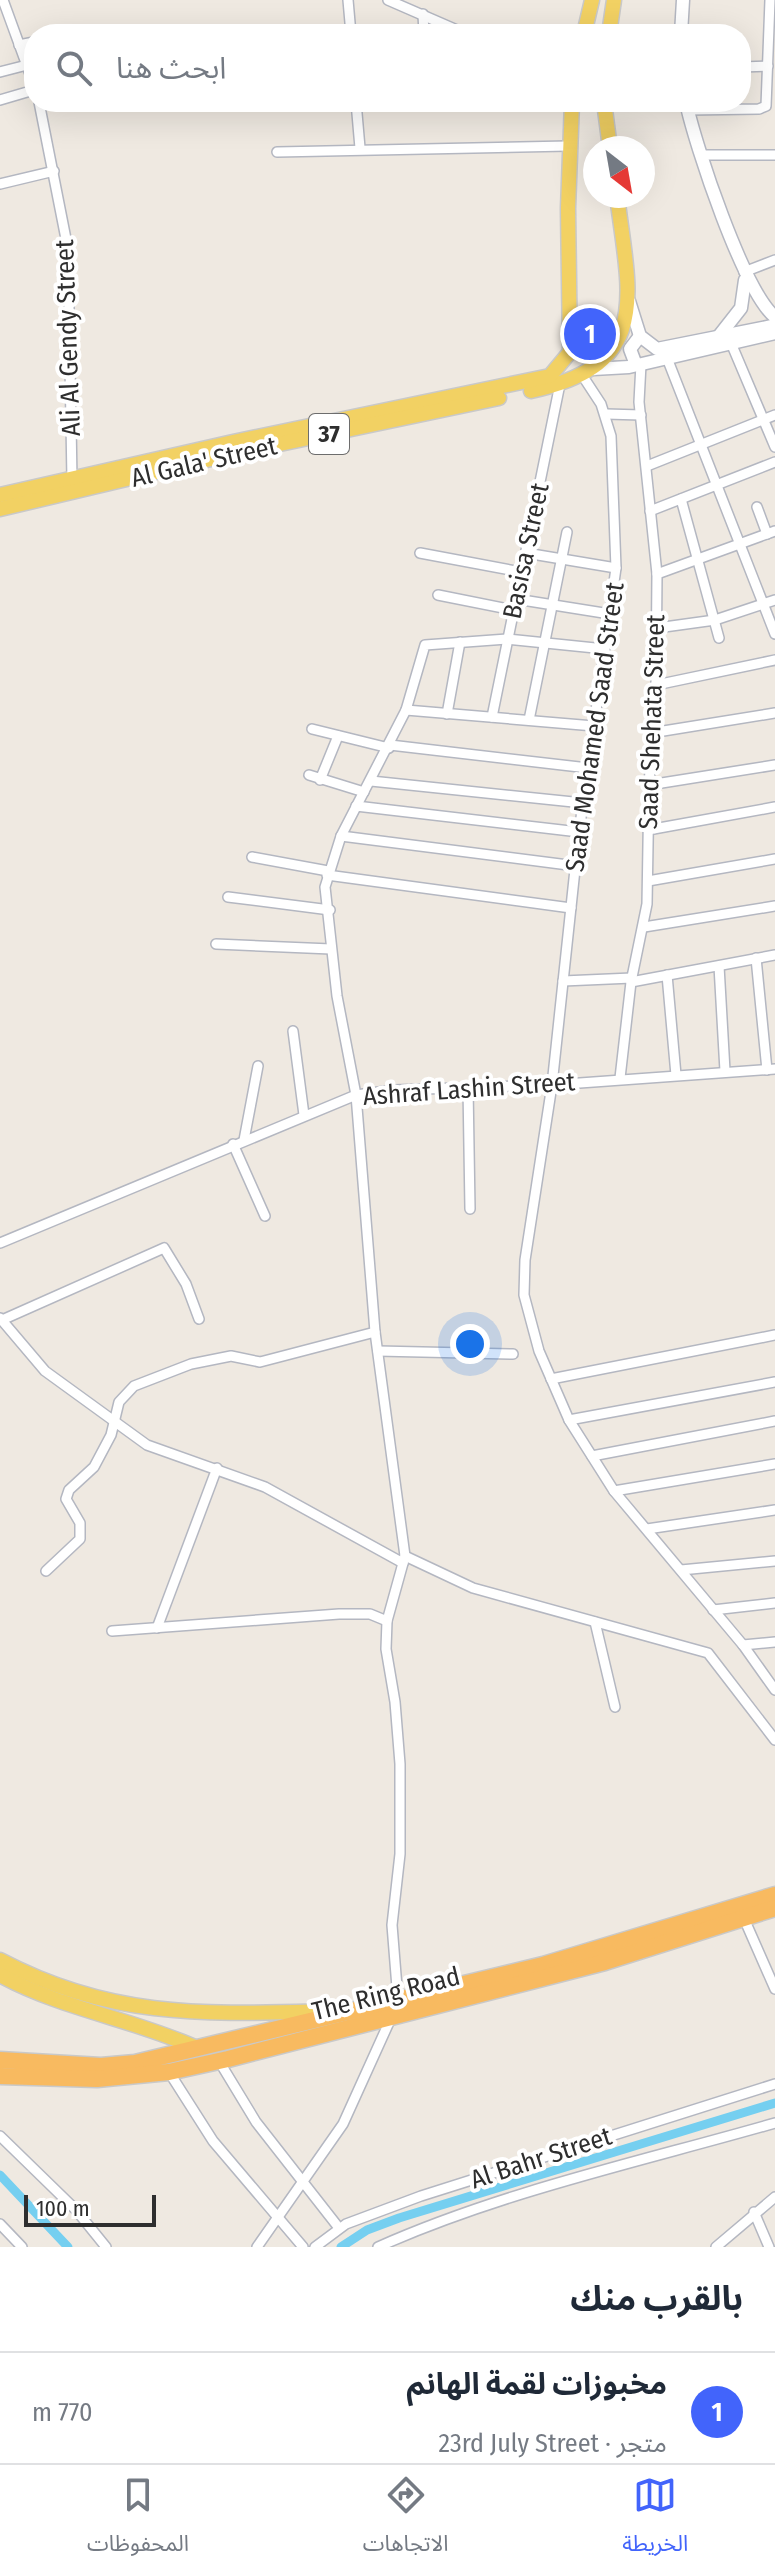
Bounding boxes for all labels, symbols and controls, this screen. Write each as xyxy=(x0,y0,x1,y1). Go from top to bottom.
search box xyxy=(24,24,751,112)
icon: search xyxy=(52,46,96,90)
text: ابحث هنا xyxy=(116,50,226,86)
north arrow xyxy=(583,136,655,208)
street label: Ali Al Gendy Street xyxy=(49,239,87,437)
pin: 1 xyxy=(564,304,616,364)
road number: 37 xyxy=(309,414,349,454)
street label: Al Gala' Street xyxy=(128,430,280,494)
street label: Basisa Street xyxy=(496,480,556,622)
street label: Saad Mohamed Saad Street xyxy=(559,580,631,874)
street label: Saad Shehata Street xyxy=(633,613,671,830)
street label: Ashraf Lashin Street xyxy=(362,1066,577,1112)
your location xyxy=(450,1324,490,1364)
street label: The Ring Road xyxy=(309,1961,463,2027)
street label: Al Bahr Street xyxy=(467,2120,616,2195)
scale bar xyxy=(24,2191,156,2227)
text: 100 m xyxy=(36,2195,90,2222)
text: بالقرب منك xyxy=(570,2278,743,2319)
text: مخبوزات لقمة الهانم xyxy=(406,2366,667,2402)
text: 770 m xyxy=(32,2397,93,2428)
text: 1 xyxy=(712,2397,723,2428)
text: متجر · 23rd July Street xyxy=(439,2428,667,2459)
tab: المحفوظات xyxy=(87,2473,189,2567)
tab: الاتجاهات xyxy=(363,2473,449,2567)
tab: الخريطة xyxy=(622,2473,688,2567)

